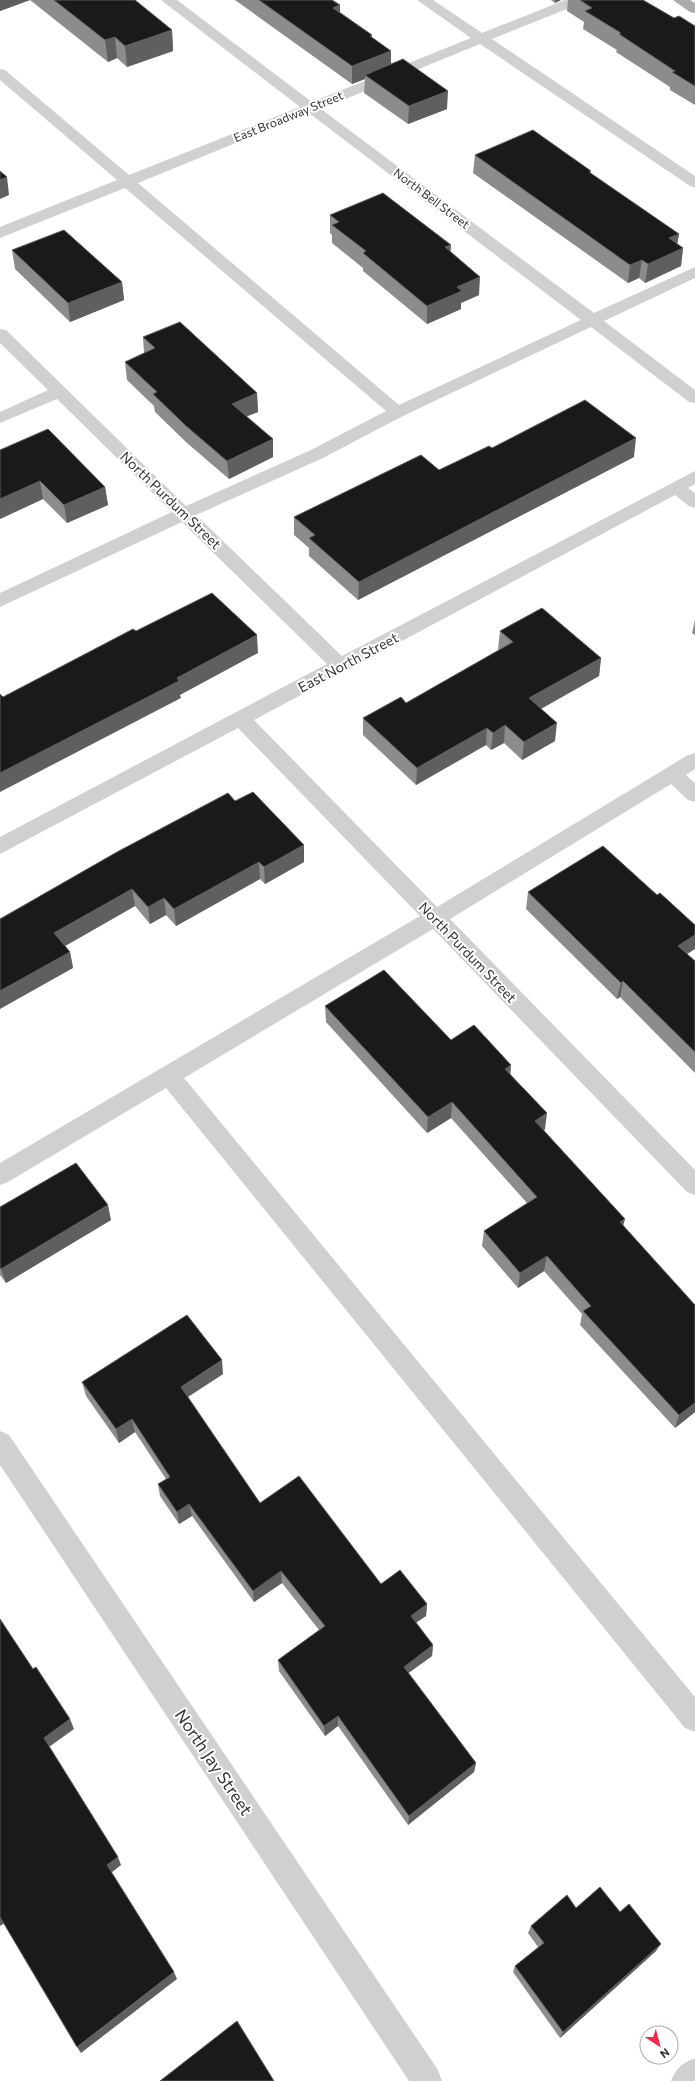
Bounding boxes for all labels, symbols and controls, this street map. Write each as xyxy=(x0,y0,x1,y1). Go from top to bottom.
street label: East Broadway Street xyxy=(231,88,345,144)
street label: North Bell Street xyxy=(391,165,473,231)
street label: North Purdum Street xyxy=(117,448,225,553)
street label: East North Street xyxy=(295,628,401,696)
street label: North Purdum Street xyxy=(416,898,521,1006)
street label: North Jay Street xyxy=(171,1705,257,1819)
north arrow xyxy=(639,2025,679,2065)
text: N xyxy=(658,2046,672,2061)

